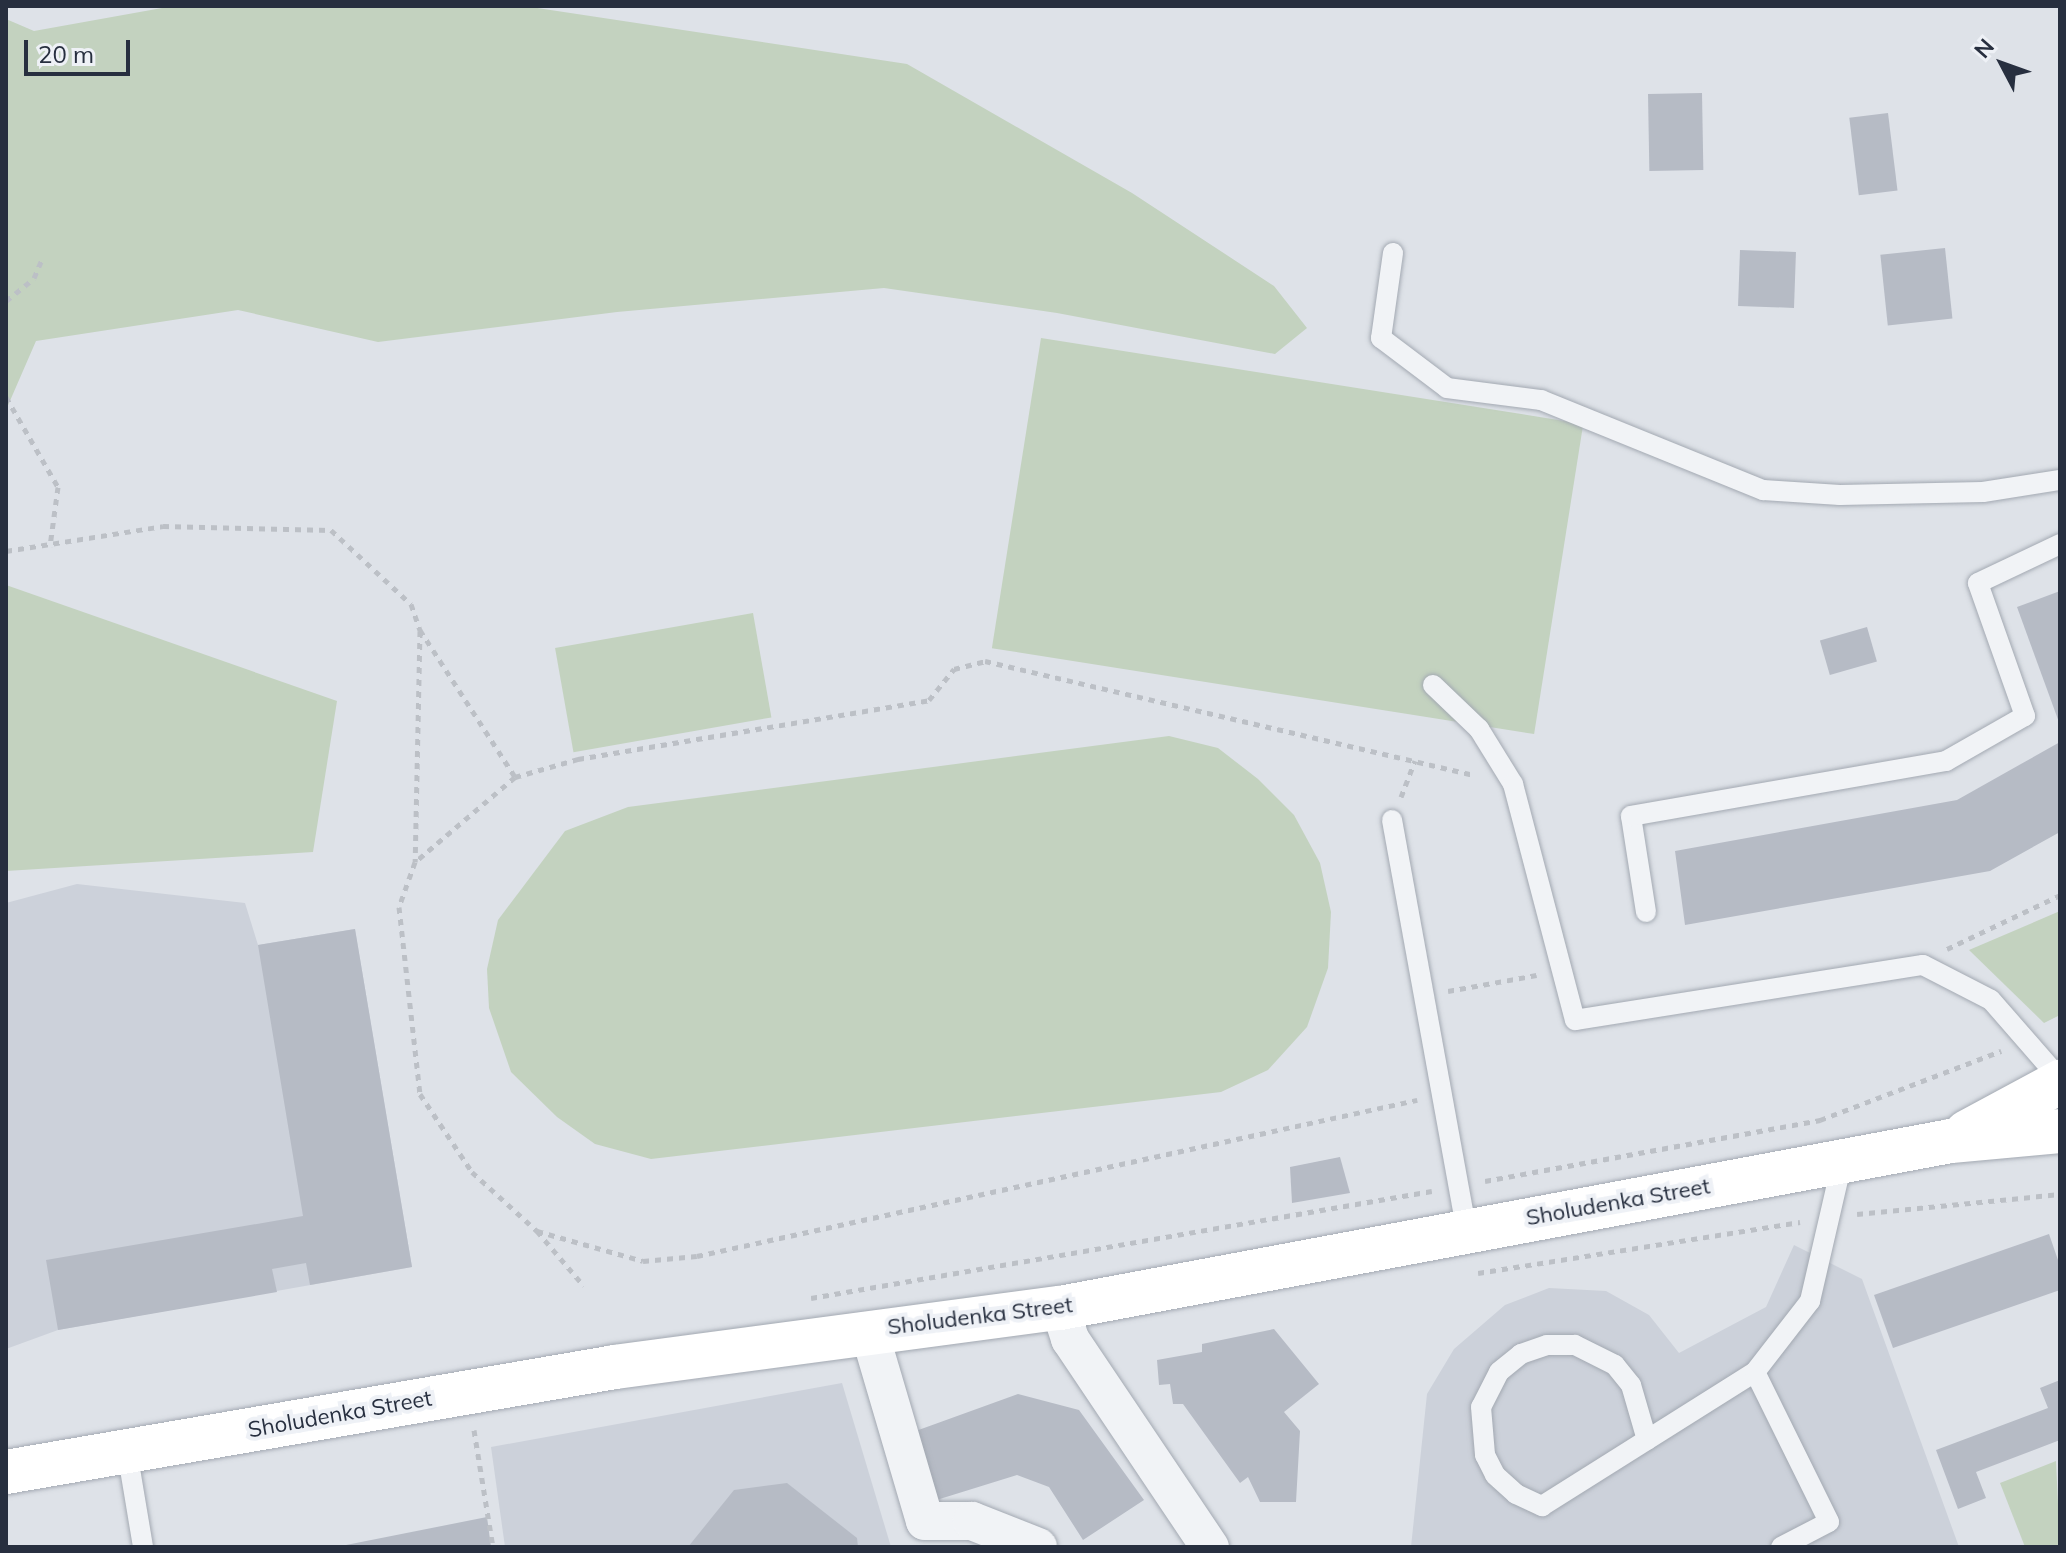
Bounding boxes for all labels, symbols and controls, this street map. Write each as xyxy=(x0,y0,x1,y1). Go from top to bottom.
scale bar xyxy=(28,24,134,74)
north arrow xyxy=(1962,24,2042,104)
text: N xyxy=(1968,33,2000,64)
text: 20 m xyxy=(38,39,94,69)
street label: Sholudenka Street xyxy=(1524,1173,1712,1231)
street label: Sholudenka Street xyxy=(886,1292,1074,1340)
street label: Sholudenka Street xyxy=(246,1385,434,1443)

